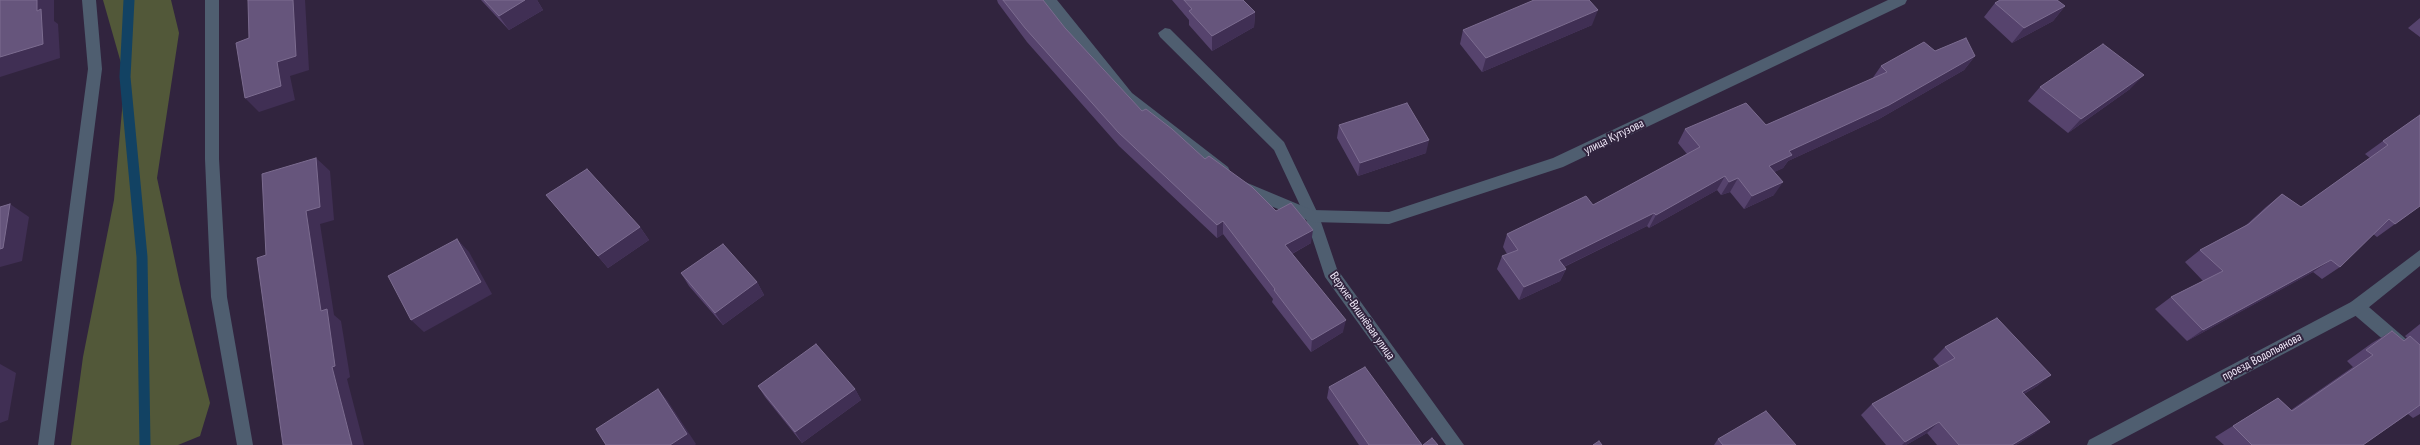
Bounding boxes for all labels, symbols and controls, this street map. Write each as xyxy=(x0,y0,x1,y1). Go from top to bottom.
street label: улица Кутузова xyxy=(1582,116,1646,158)
street label: Верхне-Вишнёвая улица xyxy=(1326,269,1398,363)
street label: проезд Водопьянова xyxy=(2220,330,2304,384)

